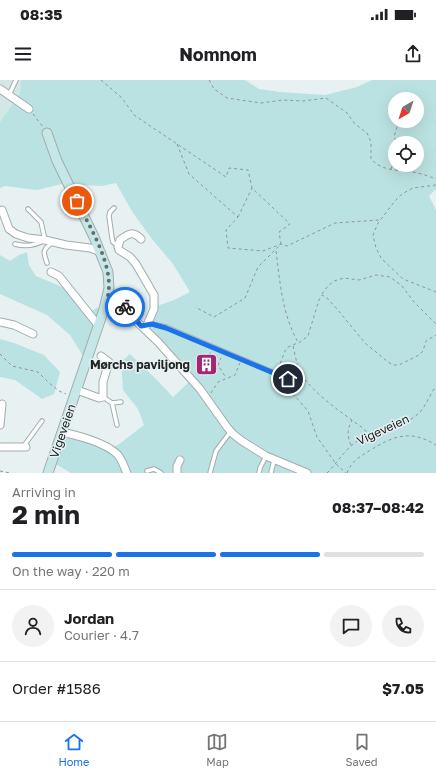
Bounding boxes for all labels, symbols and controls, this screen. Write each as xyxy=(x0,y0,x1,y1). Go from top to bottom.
text: 08:35 xyxy=(20,5,62,23)
icon: menu xyxy=(12,43,34,65)
text: Nomnom xyxy=(179,43,257,65)
icon: share xyxy=(402,43,424,65)
north arrow xyxy=(388,92,424,128)
map controls xyxy=(388,92,424,172)
button: locate xyxy=(388,136,424,172)
pin xyxy=(60,184,94,218)
icon: bag xyxy=(66,190,88,212)
courier xyxy=(105,287,145,327)
icon: bike xyxy=(114,296,136,318)
building icon: Mørchs paviljong xyxy=(193,352,219,378)
place label: Mørchs paviljong xyxy=(90,357,190,372)
pin xyxy=(271,362,305,396)
icon: home xyxy=(277,368,299,390)
street label: Vigeveien xyxy=(46,402,79,460)
street label: Vigeveien xyxy=(354,411,411,448)
text: Arriving in xyxy=(12,484,76,500)
text: 08:37–08:42 xyxy=(332,498,424,516)
text: 2 min xyxy=(12,499,80,530)
text: On the way · 220 m xyxy=(12,563,130,579)
button: person xyxy=(12,605,54,647)
button: chat xyxy=(330,605,372,647)
button: phone xyxy=(382,605,424,647)
text: Jordan xyxy=(64,609,114,627)
text: Courier · 4.7 xyxy=(64,627,139,643)
text: Order #1586 xyxy=(12,679,101,697)
text: $7.05 xyxy=(382,679,424,697)
tab: Home xyxy=(58,731,89,768)
tab: Map xyxy=(206,731,229,768)
tab: Saved xyxy=(345,731,378,768)

